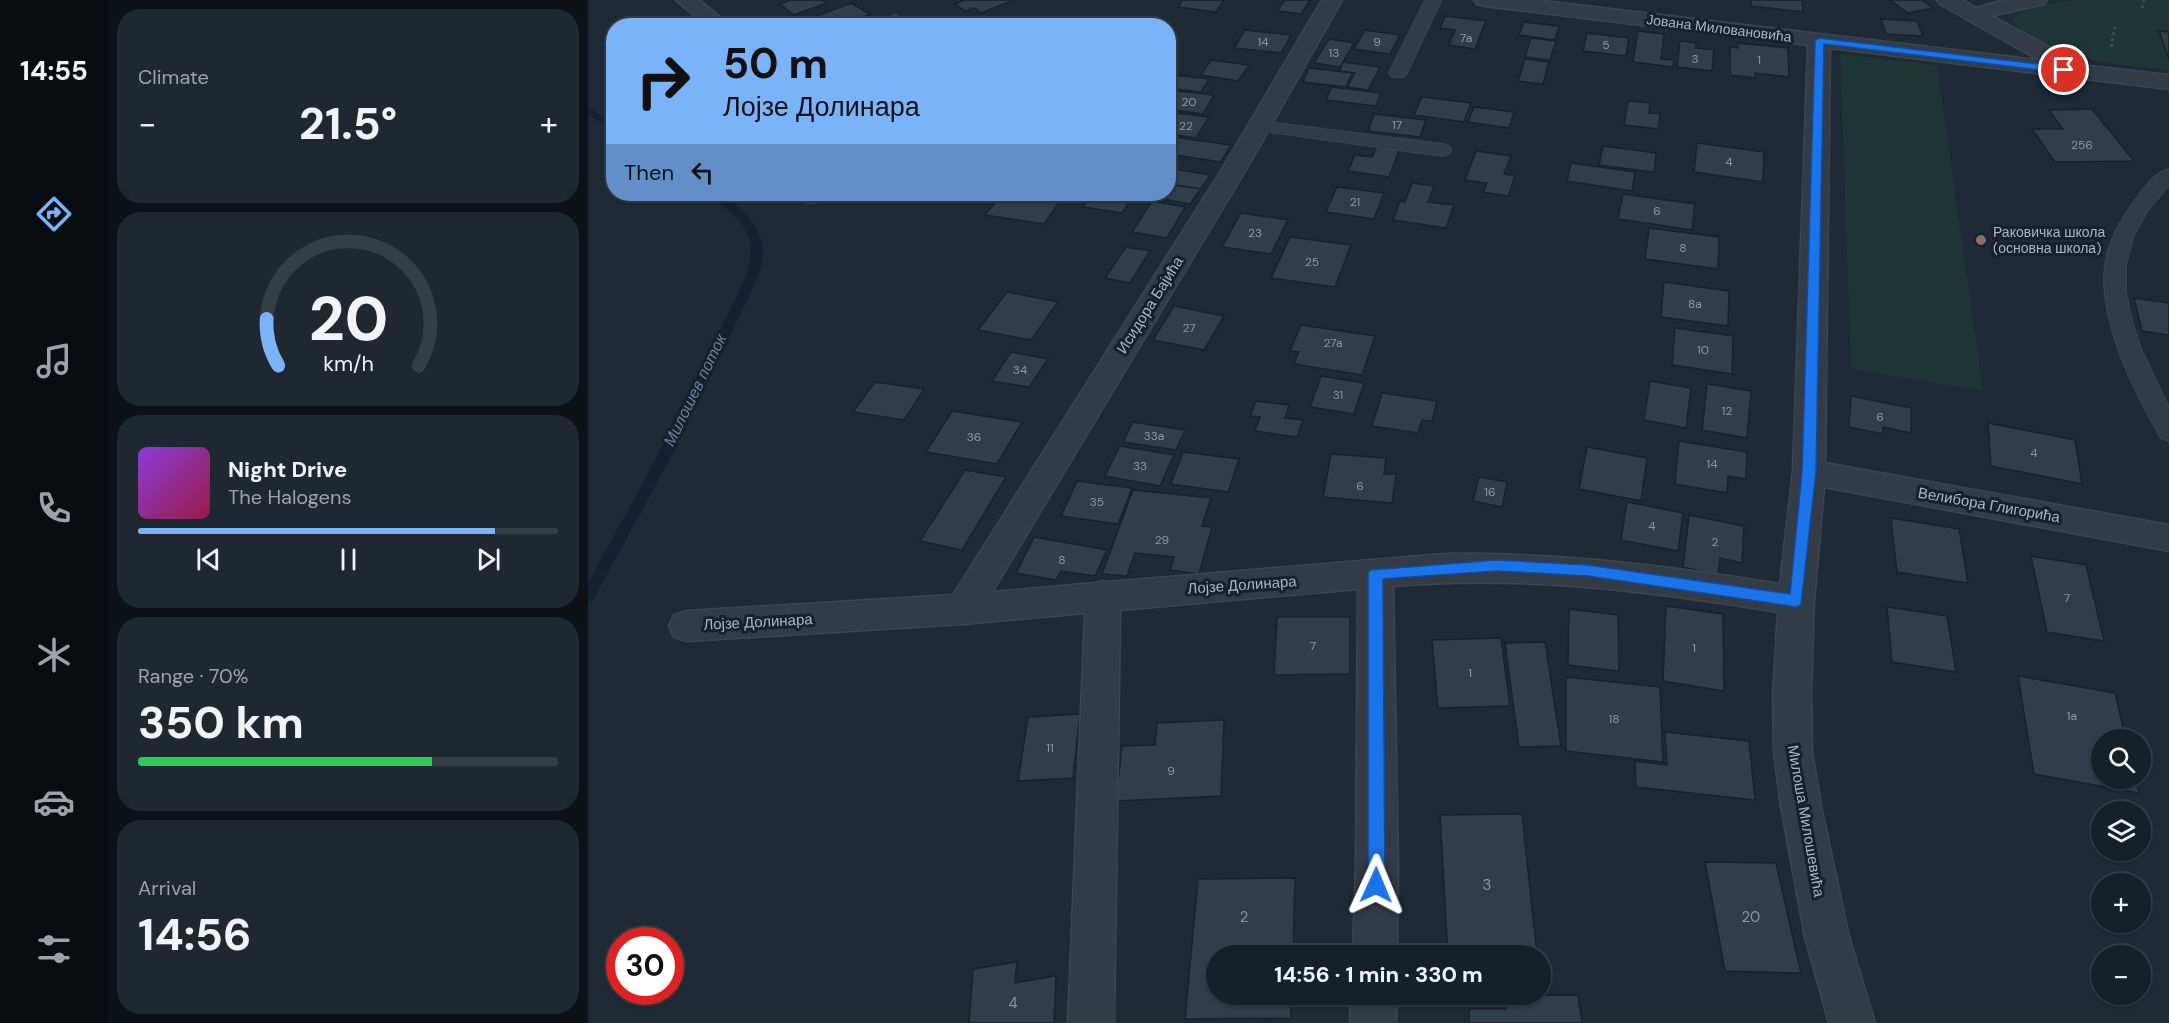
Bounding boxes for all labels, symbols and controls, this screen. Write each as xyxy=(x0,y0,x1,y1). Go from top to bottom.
street label: Јована Миловановића xyxy=(1645,10,1793,46)
house number: 7a xyxy=(1460,30,1472,46)
house number: 14 xyxy=(1257,34,1269,50)
house number: 9 xyxy=(1373,34,1381,50)
text: 50 m xyxy=(723,36,828,91)
house number: 5 xyxy=(1602,37,1610,53)
icon: right xyxy=(624,42,702,120)
pin xyxy=(2038,44,2089,95)
house number: 13 xyxy=(1329,45,1339,61)
house number: 3 xyxy=(1691,51,1699,67)
house number: 1 xyxy=(1757,52,1761,68)
text: 14:55 xyxy=(20,53,88,88)
icon: arrive xyxy=(2047,53,2080,86)
text: Climate xyxy=(138,64,209,90)
text: Лојзе Долинара xyxy=(723,89,920,124)
text: 21.5° xyxy=(299,94,397,153)
house number: 20 xyxy=(1181,94,1197,110)
text: − xyxy=(138,102,156,145)
text: + xyxy=(540,102,558,145)
house number: 17 xyxy=(1392,117,1402,133)
house number: 22 xyxy=(1179,118,1193,134)
house number: 256 xyxy=(2071,137,2093,153)
house number: 4 xyxy=(1725,154,1733,170)
icon: left xyxy=(686,156,719,189)
text: Then xyxy=(624,158,674,187)
icon: directions xyxy=(33,193,75,235)
house number: 21 xyxy=(1350,194,1360,210)
house number: 6 xyxy=(1653,203,1661,219)
place label: Раковичка школа (основна школа) xyxy=(1993,223,2105,257)
house number: 23 xyxy=(1248,225,1262,241)
marker: Раковичка школа (основна школа) xyxy=(1974,233,1988,247)
house number: 8 xyxy=(1679,240,1687,256)
street label: Исидора Бајића xyxy=(1112,252,1188,357)
house number: 25 xyxy=(1305,254,1319,270)
text: 20 xyxy=(308,278,388,359)
house number: 8a xyxy=(1688,296,1702,312)
house number: 27 xyxy=(1182,320,1196,336)
water label: Милошев поток xyxy=(659,329,732,450)
house number: 27a xyxy=(1323,335,1343,351)
icon: music xyxy=(33,340,75,382)
house number: 10 xyxy=(1697,342,1709,358)
text: km/h xyxy=(323,350,373,378)
house number: 34 xyxy=(1013,362,1027,378)
house number: 31 xyxy=(1333,387,1343,403)
house number: 12 xyxy=(1722,403,1732,419)
house number: 6 xyxy=(1876,409,1884,425)
house number: 33a xyxy=(1144,428,1164,444)
house number: 36 xyxy=(967,429,981,445)
house number: 4 xyxy=(2030,445,2038,461)
text: Night Drive xyxy=(228,455,347,484)
house number: 14 xyxy=(1706,456,1718,472)
house number: 33 xyxy=(1133,458,1147,474)
house number: 6 xyxy=(1356,478,1364,494)
street label: Велибора Глигорића xyxy=(1916,483,2062,527)
text: The Halogens xyxy=(228,484,351,510)
house number: 16 xyxy=(1484,484,1496,500)
icon: phone xyxy=(33,487,75,529)
house number: 35 xyxy=(1090,494,1104,510)
house number: 4 xyxy=(1648,518,1656,534)
house number: 29 xyxy=(1155,532,1169,548)
house number: 2 xyxy=(1712,534,1719,550)
icon: previous xyxy=(192,543,225,576)
icon: pause xyxy=(332,543,365,576)
icon: next xyxy=(472,543,505,576)
house number: 8 xyxy=(1058,552,1066,568)
street label: Лојзе Долинара xyxy=(1187,571,1298,599)
house number: 7 xyxy=(2064,590,2070,606)
street label: Лојзе Долинара xyxy=(703,609,814,635)
icon: climate xyxy=(33,634,75,676)
house number: 7 xyxy=(1310,638,1316,654)
house number: 1 xyxy=(1692,640,1696,656)
text: Range · 70% xyxy=(138,663,248,689)
house number: 1 xyxy=(1468,665,1472,681)
text: 350 km xyxy=(138,693,304,752)
house number: 1a xyxy=(2067,708,2077,724)
house number: 18 xyxy=(1608,711,1620,727)
map controls xyxy=(2091,729,2151,1005)
button: search xyxy=(2091,729,2151,789)
house number: 11 xyxy=(1046,740,1054,756)
street label: Милоша Милошевића xyxy=(1783,743,1829,899)
house number: 9 xyxy=(1167,763,1175,779)
icon: car xyxy=(33,781,75,823)
button: layers xyxy=(2091,801,2151,861)
position arrow xyxy=(1344,853,1408,917)
button: + xyxy=(2091,873,2151,933)
text: Arrival xyxy=(138,875,196,901)
house number: 3 xyxy=(1483,875,1491,895)
text: 14:56 xyxy=(138,905,252,964)
house number: 2 xyxy=(1240,907,1248,927)
house number: 20 xyxy=(1742,907,1760,927)
speed limit sign: 30 xyxy=(606,927,684,1005)
icon: filters xyxy=(33,928,75,970)
button: − xyxy=(2091,945,2151,1005)
text: 14:56 · 1 min · 330 m xyxy=(1274,960,1483,989)
house number: 4 xyxy=(1008,993,1018,1013)

